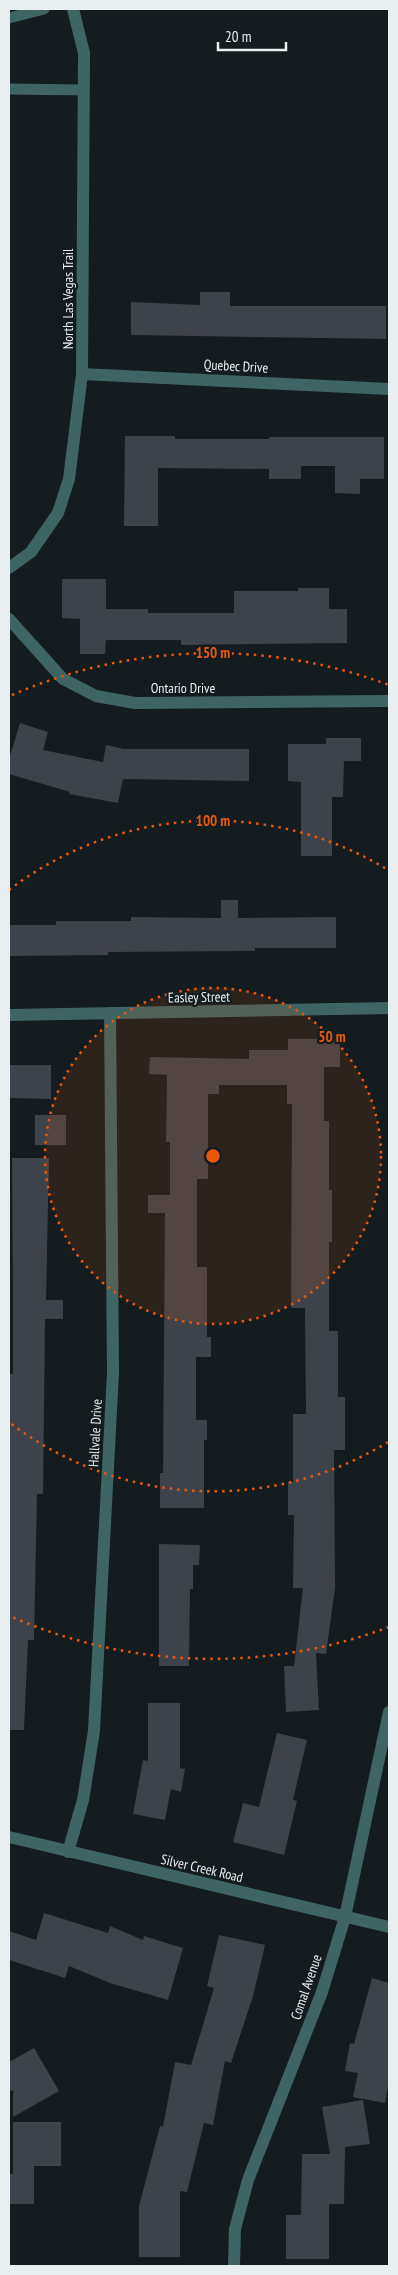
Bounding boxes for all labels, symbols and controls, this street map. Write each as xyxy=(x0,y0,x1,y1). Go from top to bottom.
scale bar xyxy=(218,20,286,52)
text: 20 m xyxy=(225,27,251,46)
street label: North Las Vegas Trail xyxy=(59,248,77,349)
street label: Quebec Drive xyxy=(203,355,269,377)
text: 150 m xyxy=(196,643,230,662)
street label: Ontario Drive xyxy=(151,679,216,697)
text: 100 m xyxy=(196,811,230,830)
street label: Easley Street xyxy=(168,987,230,1007)
text: 50 m xyxy=(318,1027,346,1046)
centre of rings xyxy=(204,1147,222,1165)
street label: Hallvale Drive xyxy=(84,1398,106,1467)
street label: Silver Creek Road xyxy=(159,1850,245,1886)
street label: Comal Avenue xyxy=(286,1952,326,2022)

